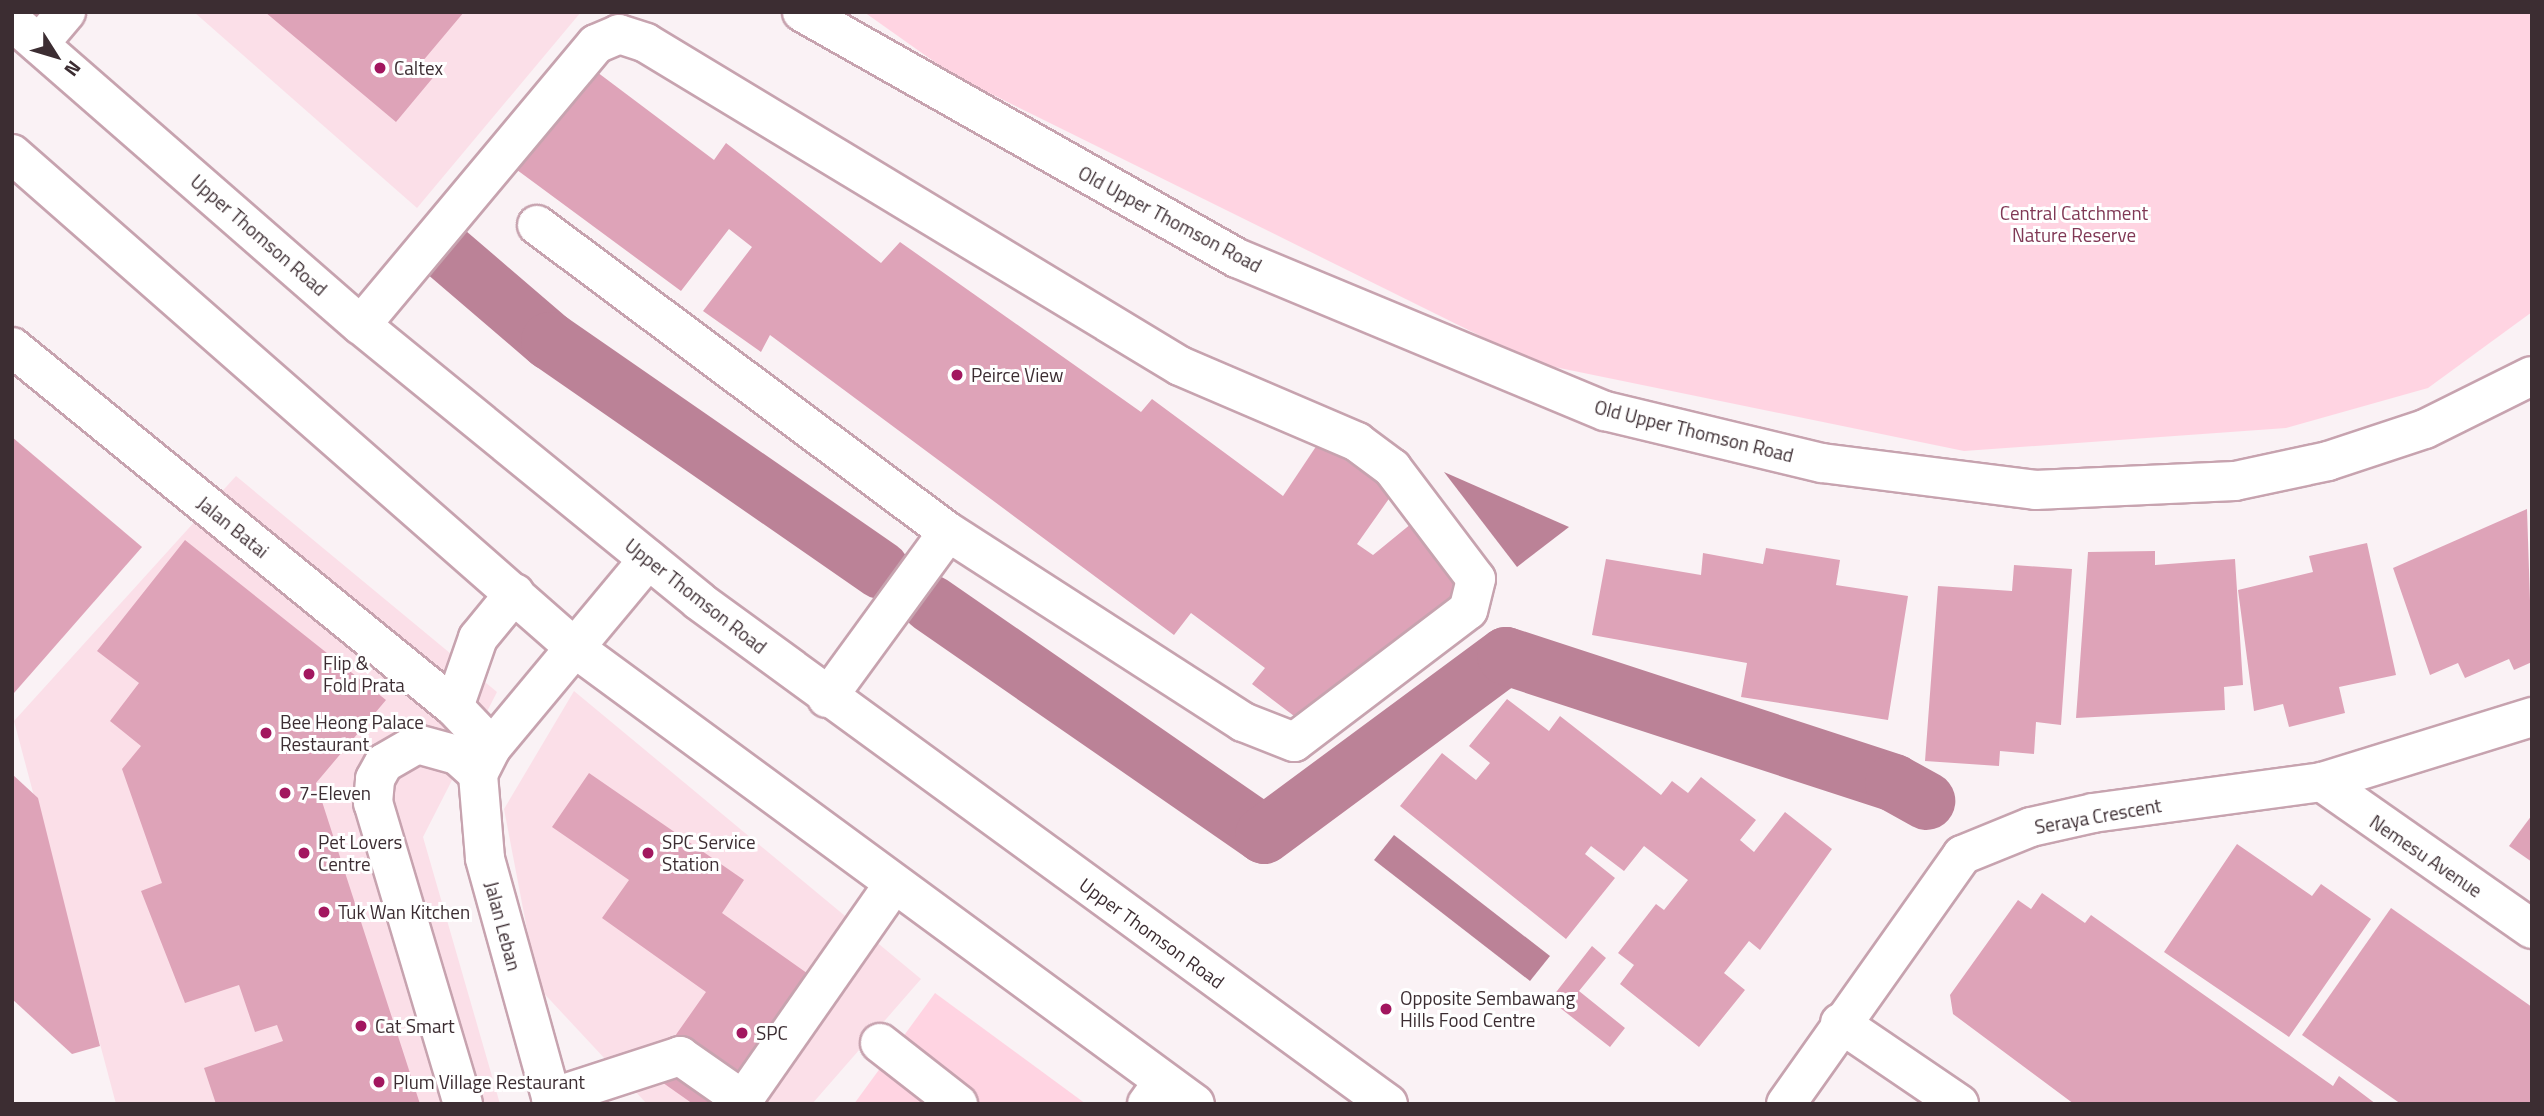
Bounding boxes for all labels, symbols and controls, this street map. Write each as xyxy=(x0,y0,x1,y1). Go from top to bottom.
north arrow xyxy=(21,21,91,91)
text: N xyxy=(58,55,89,83)
place label: Caltex xyxy=(394,57,443,79)
marker: Caltex xyxy=(372,60,388,76)
street label: Old Upper Thomson Road xyxy=(1074,161,1266,277)
street label: Upper Thomson Road xyxy=(186,170,332,300)
park label: Central Catchment Nature Reserve xyxy=(2000,202,2148,246)
place label: Peirce View xyxy=(971,364,1063,386)
marker: Peirce View xyxy=(949,367,965,383)
street label: Old Upper Thomson Road xyxy=(1592,395,1796,467)
street label: Jalan Batai xyxy=(193,491,273,563)
street label: Upper Thomson Road xyxy=(621,534,771,658)
place label: Flip & Fold Prata xyxy=(323,652,405,696)
marker: Flip & Fold Prata xyxy=(301,666,317,682)
place label: Bee Heong Palace Restaurant xyxy=(280,711,424,755)
marker: Bee Heong Palace Restaurant xyxy=(258,725,274,741)
place label: 7-Eleven xyxy=(299,782,371,804)
marker: 7-Eleven xyxy=(277,785,293,801)
street label: Seraya Crescent xyxy=(2033,794,2163,838)
street label: Nemesu Avenue xyxy=(2366,810,2486,902)
place label: Pet Lovers Centre xyxy=(318,831,402,875)
place label: SPC Service Station xyxy=(662,831,756,875)
marker: Pet Lovers Centre xyxy=(296,845,312,861)
marker: SPC Service Station xyxy=(640,845,656,861)
street label: Upper Thomson Road xyxy=(1075,873,1229,993)
street label: Jalan Leban xyxy=(480,879,526,973)
place label: Tuk Wan Kitchen xyxy=(338,901,470,923)
marker: Tuk Wan Kitchen xyxy=(316,904,332,920)
place label: Opposite Sembawang Hills Food Centre xyxy=(1400,987,1575,1031)
marker: Opposite Sembawang Hills Food Centre xyxy=(1378,1001,1394,1017)
place label: Cat Smart xyxy=(375,1015,455,1037)
marker: Cat Smart xyxy=(353,1018,369,1034)
place label: SPC xyxy=(756,1022,788,1044)
marker: SPC xyxy=(734,1025,750,1041)
place label: Plum Village Restaurant xyxy=(393,1071,585,1093)
marker: Plum Village Restaurant xyxy=(371,1074,387,1090)

